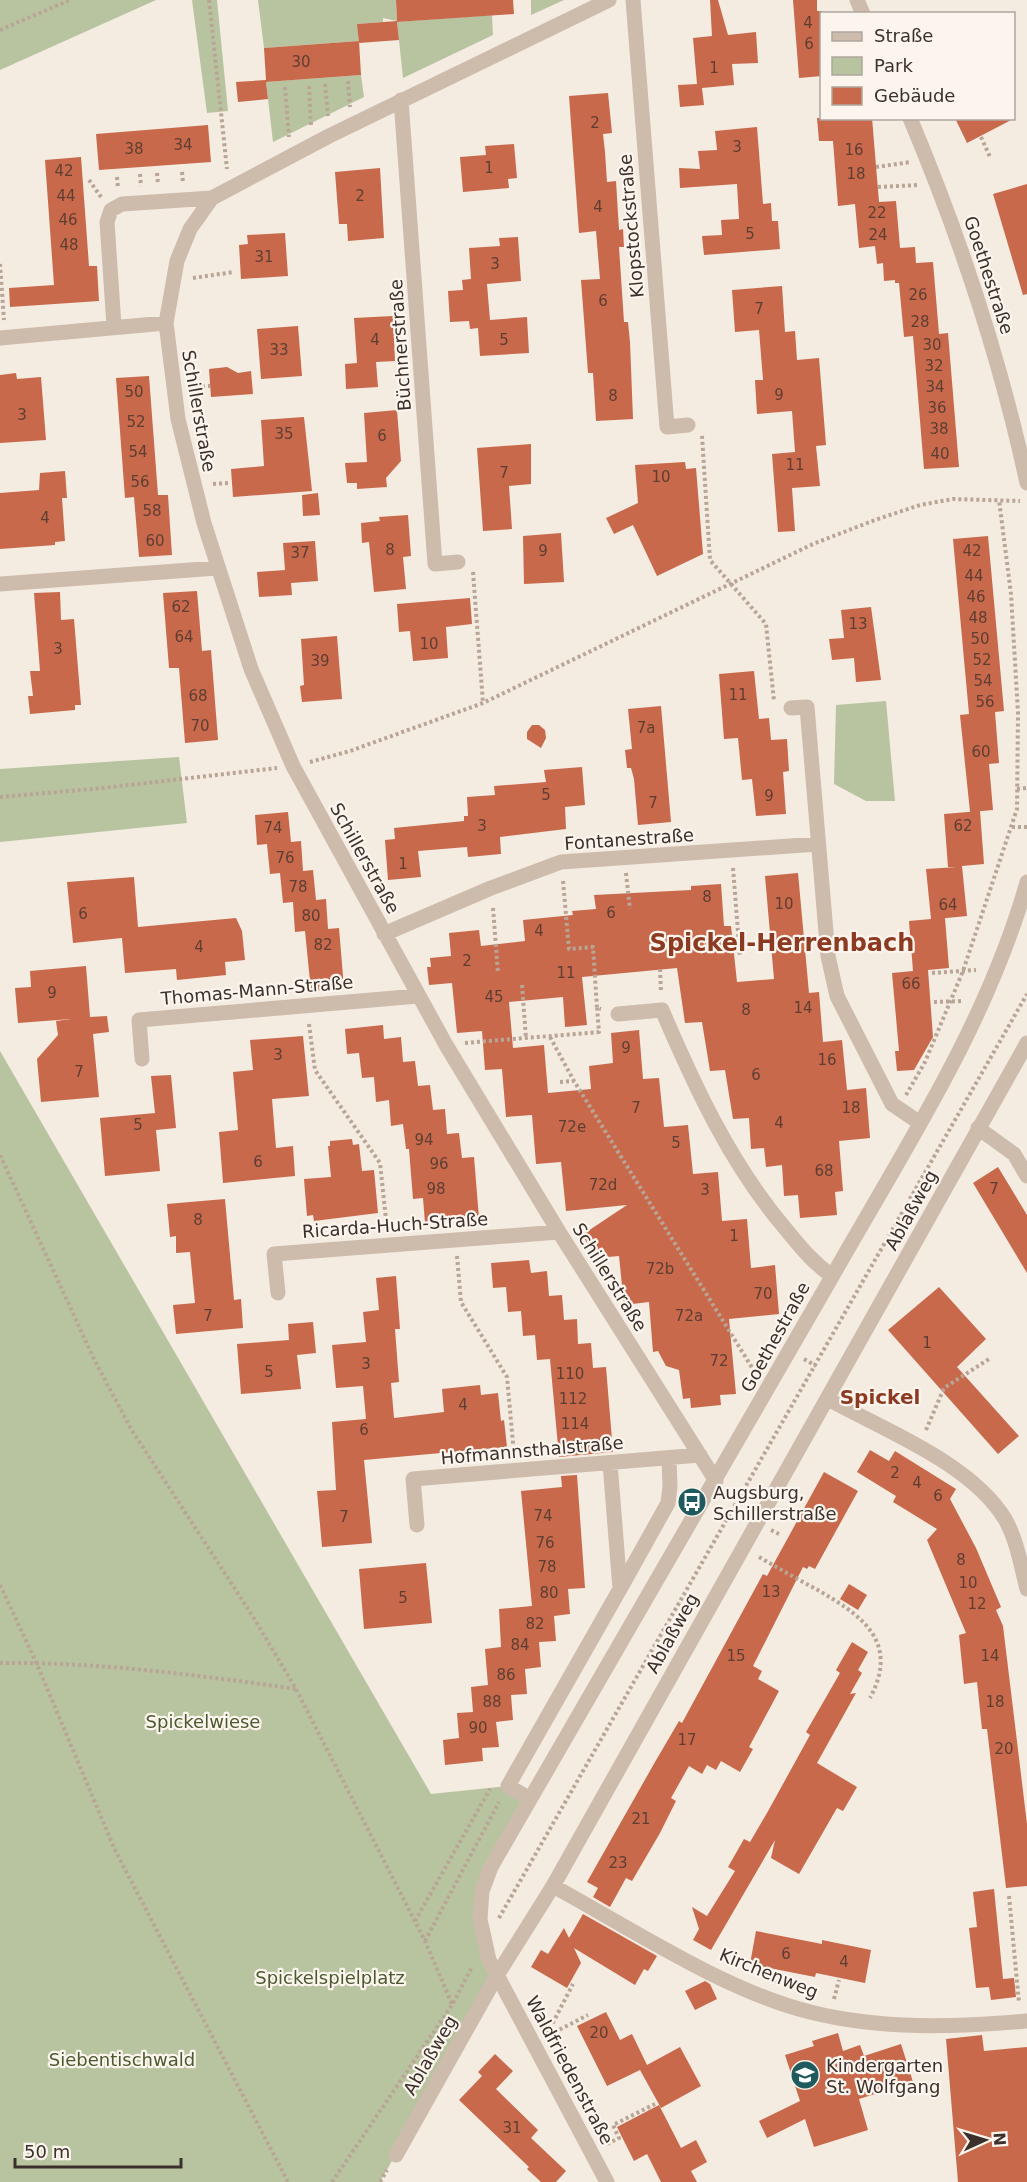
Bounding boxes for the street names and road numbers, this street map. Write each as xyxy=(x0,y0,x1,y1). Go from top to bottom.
street label: Klopstockstraße xyxy=(614,153,648,299)
street label: Goethestraße xyxy=(960,213,1018,337)
street label: Büchnerstraße xyxy=(385,278,415,412)
street label: Schillerstraße xyxy=(178,348,220,474)
street label: Schillerstraße xyxy=(326,799,404,917)
street label: Fontanestraße xyxy=(563,824,695,854)
street label: Thomas-Mann-Straße xyxy=(159,971,354,1009)
street label: Ablaßweg xyxy=(880,1166,942,1254)
street label: Ricarda-Huch-Straße xyxy=(301,1208,489,1242)
street label: Schillerstraße xyxy=(568,1219,652,1335)
street label: Goethestraße xyxy=(736,1278,814,1396)
street label: Hofmannsthalstraße xyxy=(440,1432,624,1468)
street label: Ablaßweg xyxy=(641,1589,703,1677)
street label: Kirchenweg xyxy=(716,1944,822,2002)
street label: Waldfriedenstraße xyxy=(522,1992,618,2148)
street label: Ablaßweg xyxy=(399,2011,461,2099)

